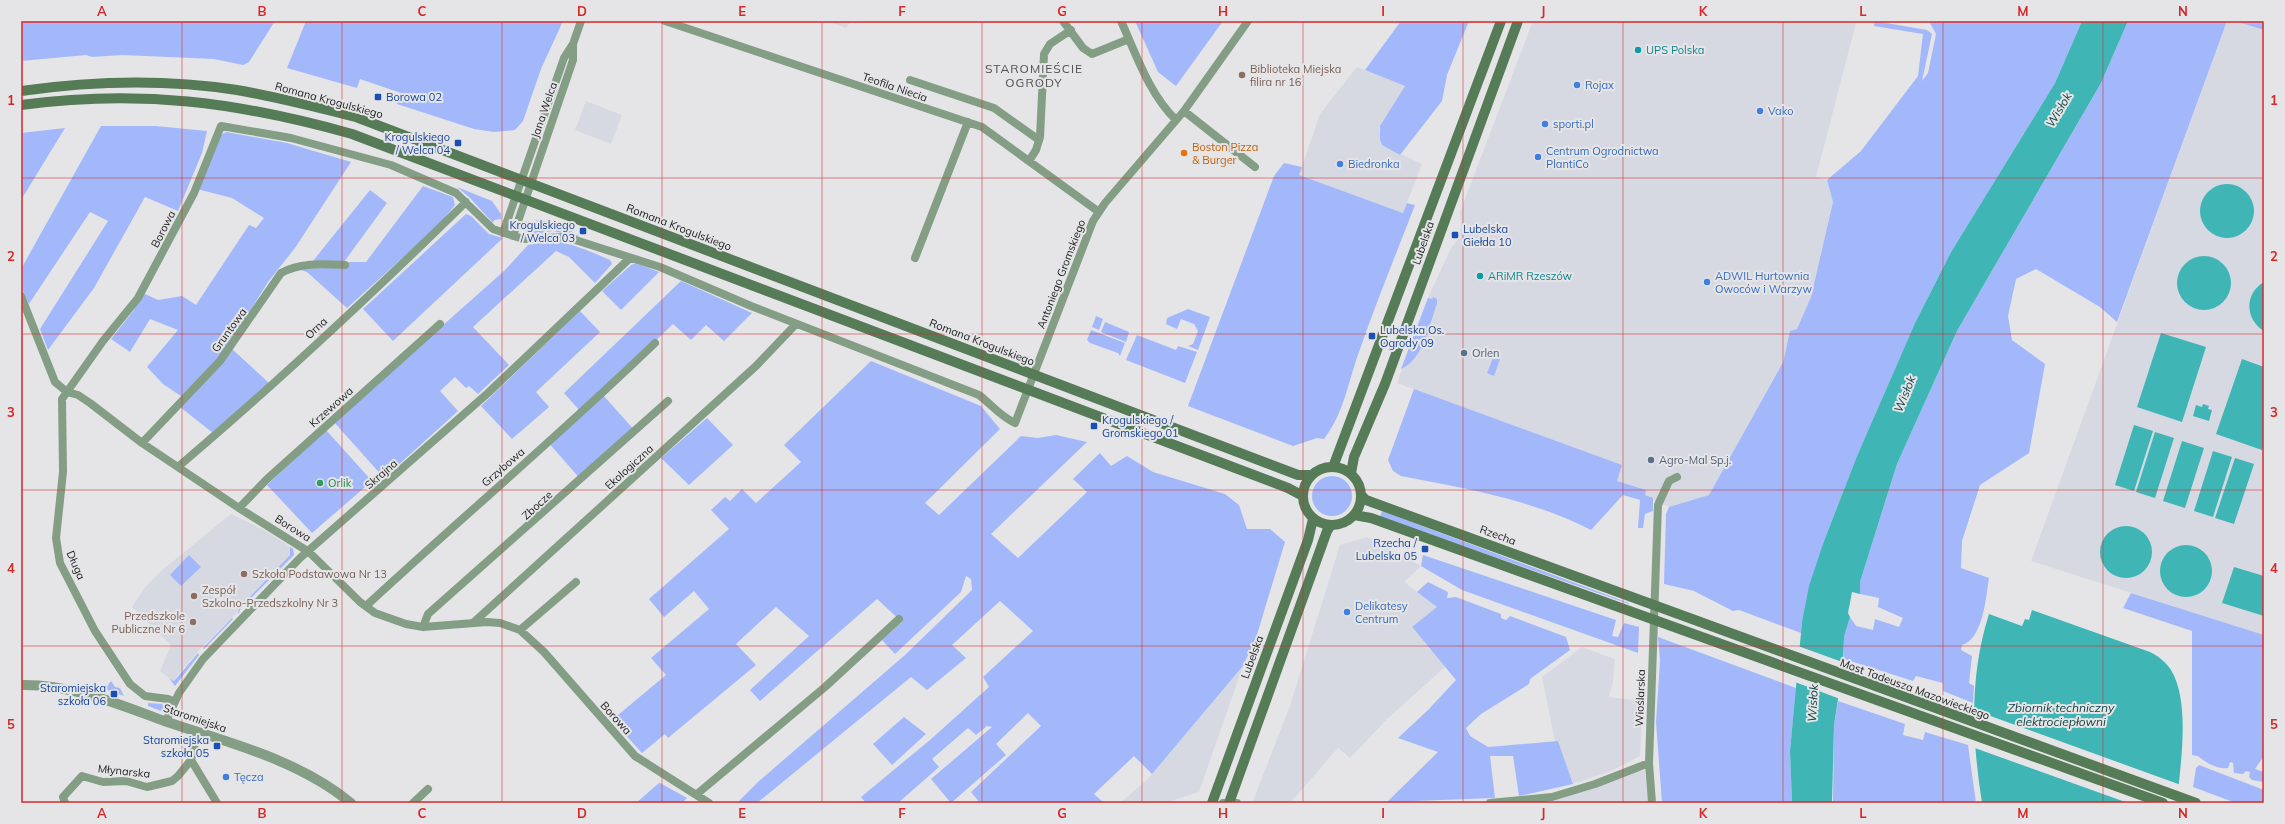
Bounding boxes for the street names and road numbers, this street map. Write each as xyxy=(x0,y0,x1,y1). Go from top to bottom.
street label: Teofila Niecia xyxy=(861,69,929,105)
street label: Romana Krogulskiego xyxy=(273,79,385,121)
street label: Jana Welca xyxy=(528,80,560,140)
street label: Romana Krogulskiego xyxy=(625,201,733,253)
street label: Borowa xyxy=(148,208,178,250)
street label: Antoniego Gromskiego xyxy=(1034,217,1088,331)
street label: Lubelska xyxy=(1409,219,1437,267)
street label: Gruntowa xyxy=(208,305,250,355)
street label: Orna xyxy=(302,314,330,342)
street label: Romana Krogulskiego xyxy=(928,316,1036,368)
street label: Krzewowa xyxy=(306,384,356,430)
street label: Ekologiczna xyxy=(602,442,656,492)
street label: Grzybowa xyxy=(479,445,527,489)
street label: Skrajna xyxy=(362,456,400,492)
street label: Zbocze xyxy=(519,488,555,522)
street label: Borowa xyxy=(272,511,314,545)
street label: Rzecha xyxy=(1478,522,1518,548)
street label: Długa xyxy=(63,548,89,582)
street label: Lubelska xyxy=(1238,633,1266,681)
street label: Most Tadeusza Mazowieckiego xyxy=(1838,655,1992,723)
street label: Wioślarska xyxy=(1632,669,1648,727)
street label: Borowa xyxy=(597,698,635,738)
street label: Staromiejska xyxy=(162,701,228,735)
street label: Młynarska xyxy=(97,761,151,781)

